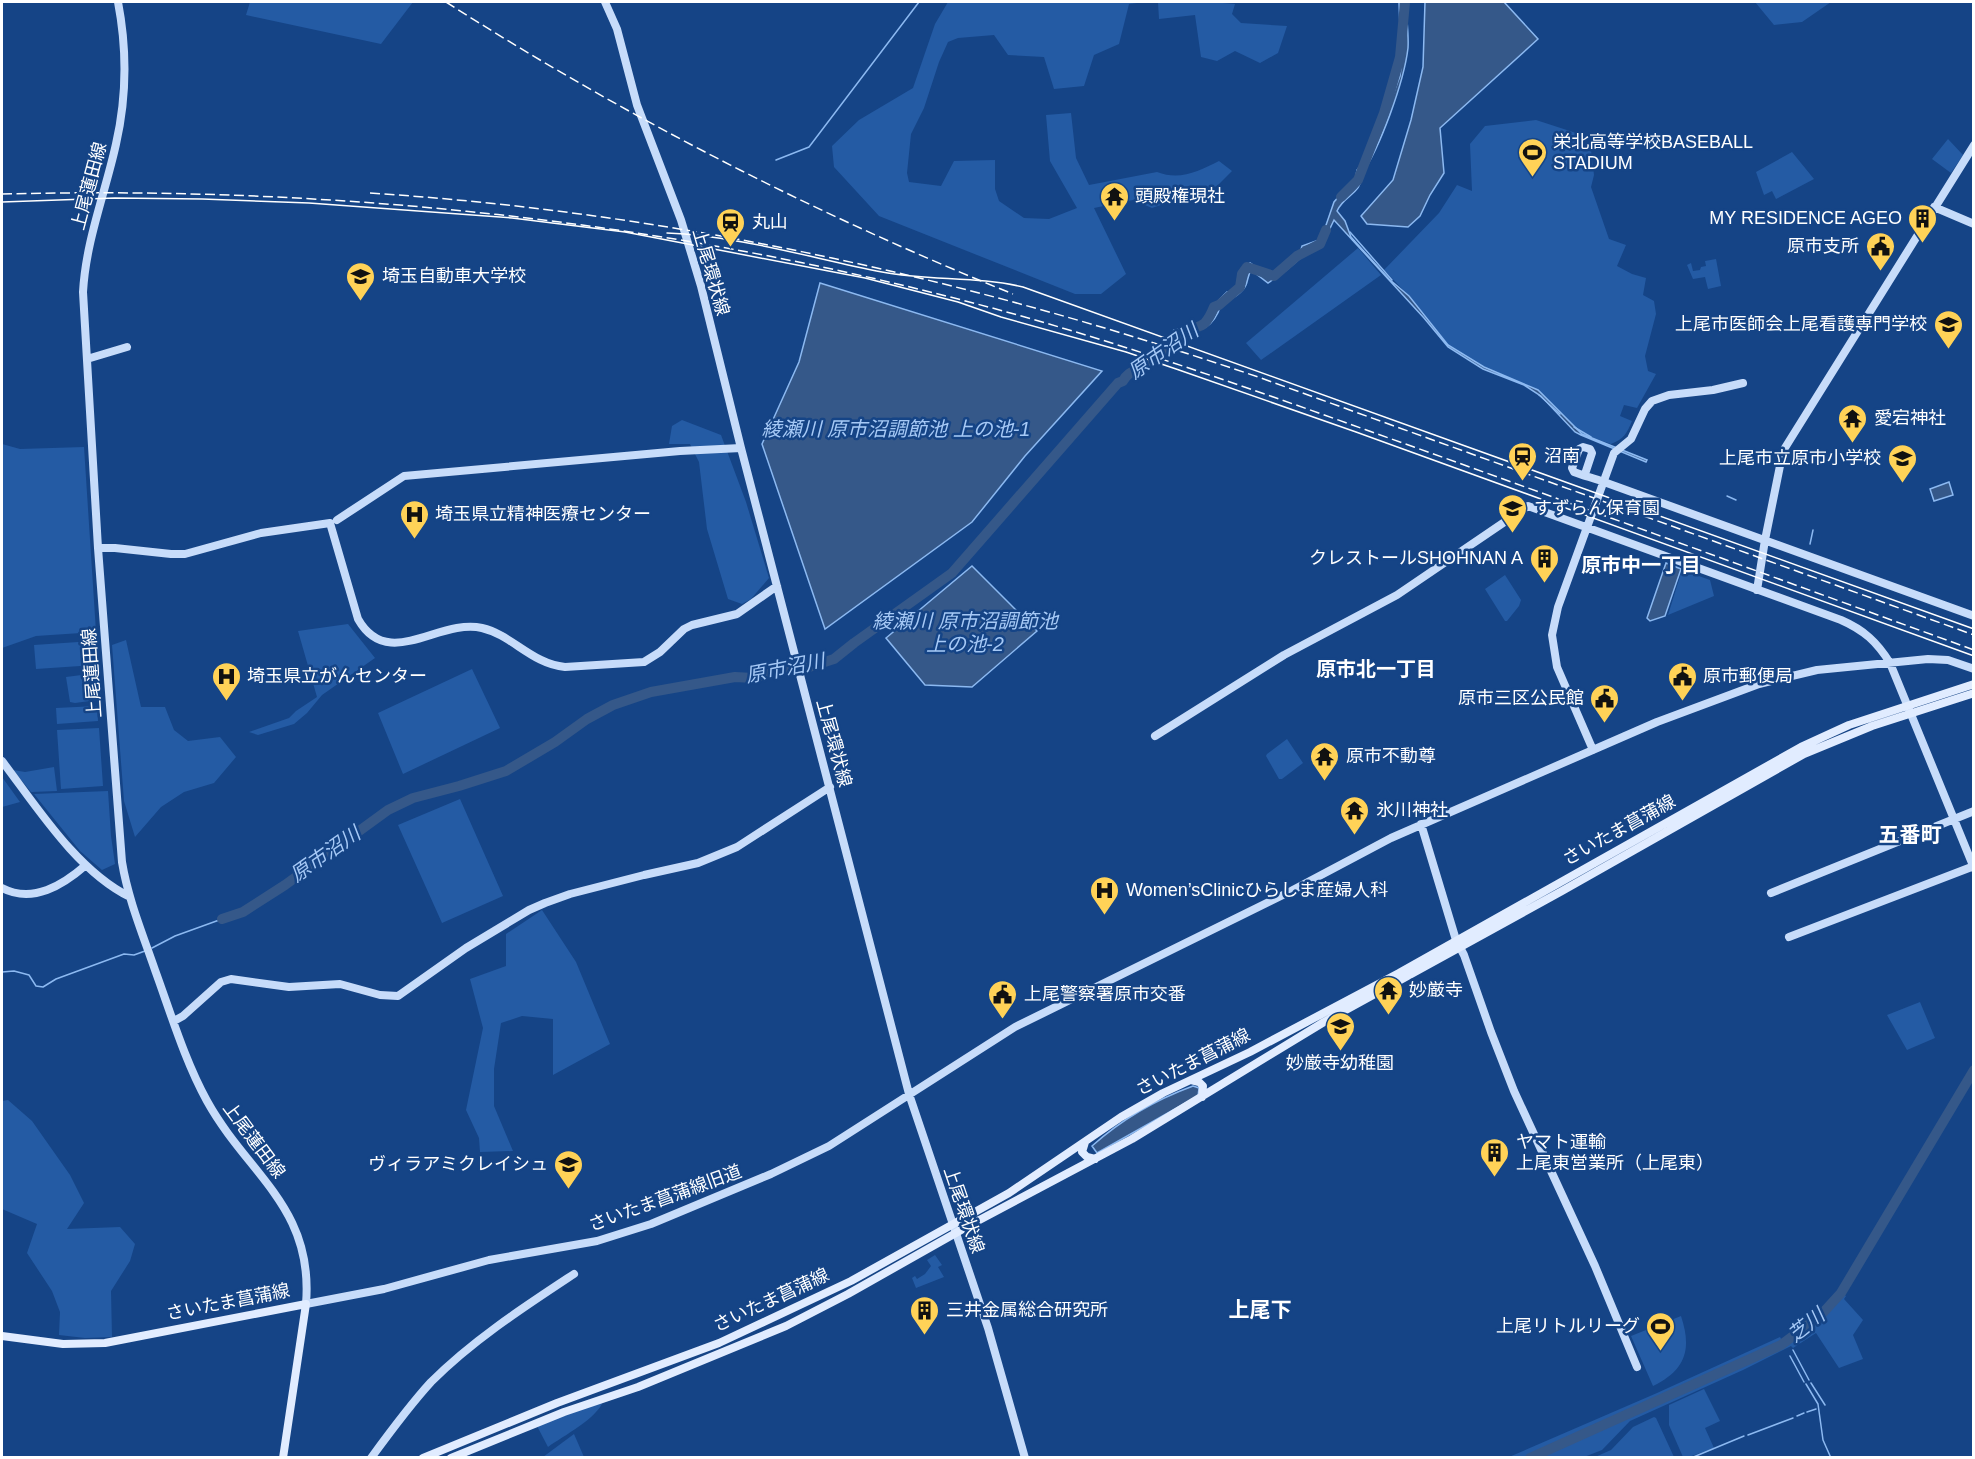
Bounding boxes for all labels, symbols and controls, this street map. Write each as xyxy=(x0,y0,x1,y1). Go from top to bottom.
place label: 栄北高等学校BASEBALL STADIUM xyxy=(1553,132,1753,173)
sports icon: 栄北高等学校BASEBALL STADIUM xyxy=(1516,136,1548,178)
street label: 上尾蓮田線 xyxy=(68,140,110,232)
temple icon: 頭殿権現社 xyxy=(1098,180,1130,222)
place label: 頭殿権現社 xyxy=(1135,186,1225,206)
building icon: MY RESIDENCE AGEO xyxy=(1907,202,1939,244)
station icon: 丸山 xyxy=(715,206,747,248)
place label: MY RESIDENCE AGEO xyxy=(1709,208,1902,228)
place label: 丸山 xyxy=(752,212,788,232)
street label: 上尾環状線 xyxy=(689,226,733,318)
public building icon: 原市支所 xyxy=(1864,230,1896,272)
place label: 原市支所 xyxy=(1787,236,1859,256)
school or university icon: 埼玉自動車大学校 xyxy=(345,260,377,302)
place label: 埼玉自動車大学校 xyxy=(382,266,526,286)
school or university icon: 上尾市医師会上尾看護専門学校 xyxy=(1932,308,1964,350)
place label: 上尾市医師会上尾看護専門学校 xyxy=(1675,314,1927,334)
water label: 原市沼川 xyxy=(1124,318,1204,383)
temple icon: 愛宕神社 xyxy=(1837,402,1869,444)
place label: 愛宕神社 xyxy=(1874,408,1946,428)
water label: 綾瀬川 原市沼調節池 上の池-1 xyxy=(762,418,1030,440)
station icon: 沼南 xyxy=(1507,440,1539,482)
school or university icon: 上尾市立原市小学校 xyxy=(1886,442,1918,484)
place label: 沼南 xyxy=(1544,446,1580,466)
place label: 上尾市立原市小学校 xyxy=(1719,448,1881,468)
school or university icon: すずらん保育園 xyxy=(1497,492,1529,534)
hospital icon: 埼玉県立精神医療センター xyxy=(398,498,430,540)
place label: すずらん保育園 xyxy=(1534,498,1660,518)
place label: 埼玉県立精神医療センター xyxy=(435,504,651,524)
building icon: クレストールSHOHNAN A xyxy=(1528,542,1560,584)
place label: クレストールSHOHNAN A xyxy=(1309,548,1523,568)
district label: 原市中一丁目 xyxy=(1581,554,1701,576)
water label: 綾瀬川 原市沼調節池 上の池-2 xyxy=(872,610,1060,655)
street label: 上尾蓮田線 xyxy=(79,627,105,719)
water label: 原市沼川 xyxy=(744,649,828,686)
district label: 原市北一丁目 xyxy=(1316,658,1436,680)
hospital icon: 埼玉県立がんセンター xyxy=(210,660,242,702)
public building icon: 原市郵便局 xyxy=(1666,660,1698,702)
place label: 埼玉県立がんセンター xyxy=(247,666,427,686)
place label: 原市郵便局 xyxy=(1703,666,1793,686)
public building icon: 原市三区公民館 xyxy=(1589,682,1621,724)
place label: 原市三区公民館 xyxy=(1458,688,1584,708)
street label: 上尾環状線 xyxy=(813,697,855,789)
temple icon: 原市不動尊 xyxy=(1309,740,1341,782)
place label: 原市不動尊 xyxy=(1346,746,1436,766)
street label: さいたま菖蒲線 xyxy=(1559,791,1679,869)
temple icon: 氷川神社 xyxy=(1339,794,1371,836)
place label: 氷川神社 xyxy=(1376,800,1448,820)
water label: 原市沼川 xyxy=(286,821,366,886)
district label: 五番町 xyxy=(1879,823,1942,846)
hospital icon: Women’sClinicひらしま産婦人科 xyxy=(1089,874,1121,916)
place label: Women’sClinicひらしま産婦人科 xyxy=(1126,880,1388,900)
temple icon: 妙厳寺 xyxy=(1372,974,1404,1016)
public building icon: 上尾警察署原市交番 xyxy=(987,978,1019,1020)
place label: 妙厳寺 xyxy=(1409,980,1463,1000)
place label: 上尾警察署原市交番 xyxy=(1024,984,1186,1004)
school or university icon: 妙厳寺幼稚園 xyxy=(1324,1010,1356,1052)
street label: さいたま菖蒲線 xyxy=(1133,1025,1253,1099)
place label: 妙厳寺幼稚園 xyxy=(1286,1053,1394,1073)
street label: 上尾蓮田線 xyxy=(219,1098,289,1182)
place label: ヤマト運輸 上尾東営業所（上尾東） xyxy=(1516,1132,1714,1173)
building icon: ヤマト運輸 上尾東営業所（上尾東） xyxy=(1479,1136,1511,1178)
school or university icon: ヴィラアミクレイシュ xyxy=(553,1148,585,1190)
place label: ヴィラアミクレイシュ xyxy=(368,1154,548,1174)
street label: さいたま菖蒲線旧道 xyxy=(586,1161,744,1235)
street label: 上尾環状線 xyxy=(940,1164,988,1256)
street label: さいたま菖蒲線 xyxy=(710,1264,832,1336)
street label: さいたま菖蒲線 xyxy=(165,1280,291,1324)
building icon: 三井金属総合研究所 xyxy=(909,1294,941,1336)
district label: 上尾下 xyxy=(1229,1298,1292,1321)
place label: 三井金属総合研究所 xyxy=(946,1300,1108,1320)
water label: 芝川 xyxy=(1784,1303,1830,1346)
sports icon: 上尾リトルリーグ xyxy=(1645,1310,1677,1352)
place label: 上尾リトルリーグ xyxy=(1496,1316,1640,1336)

